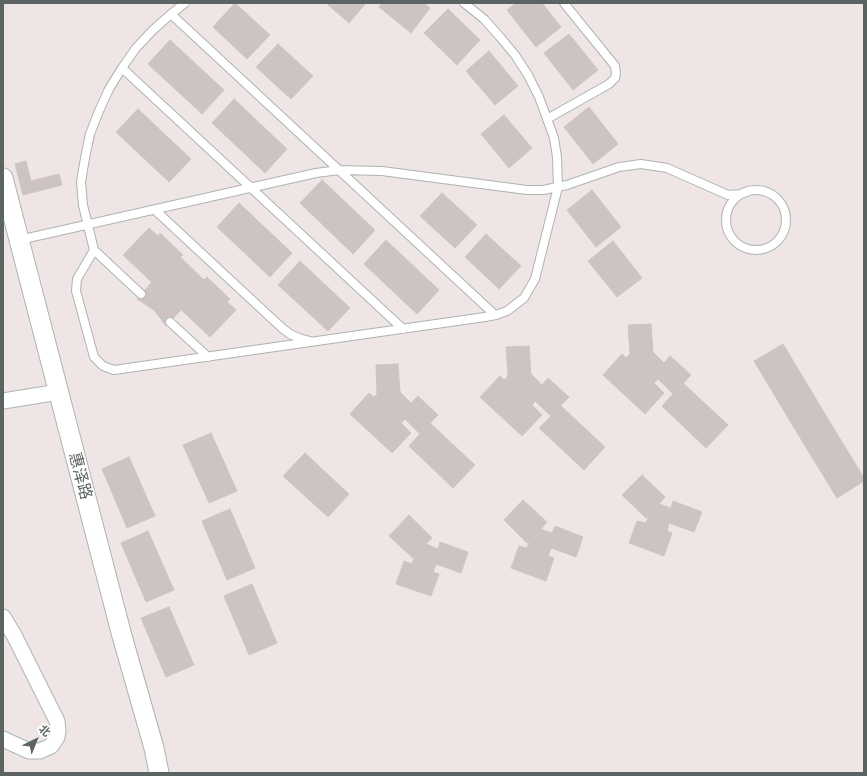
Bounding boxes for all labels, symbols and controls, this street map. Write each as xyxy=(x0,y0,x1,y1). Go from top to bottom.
street label: 惠泽路 xyxy=(65,450,95,502)
north arrow xyxy=(16,720,56,760)
text: 北 xyxy=(37,723,52,739)

